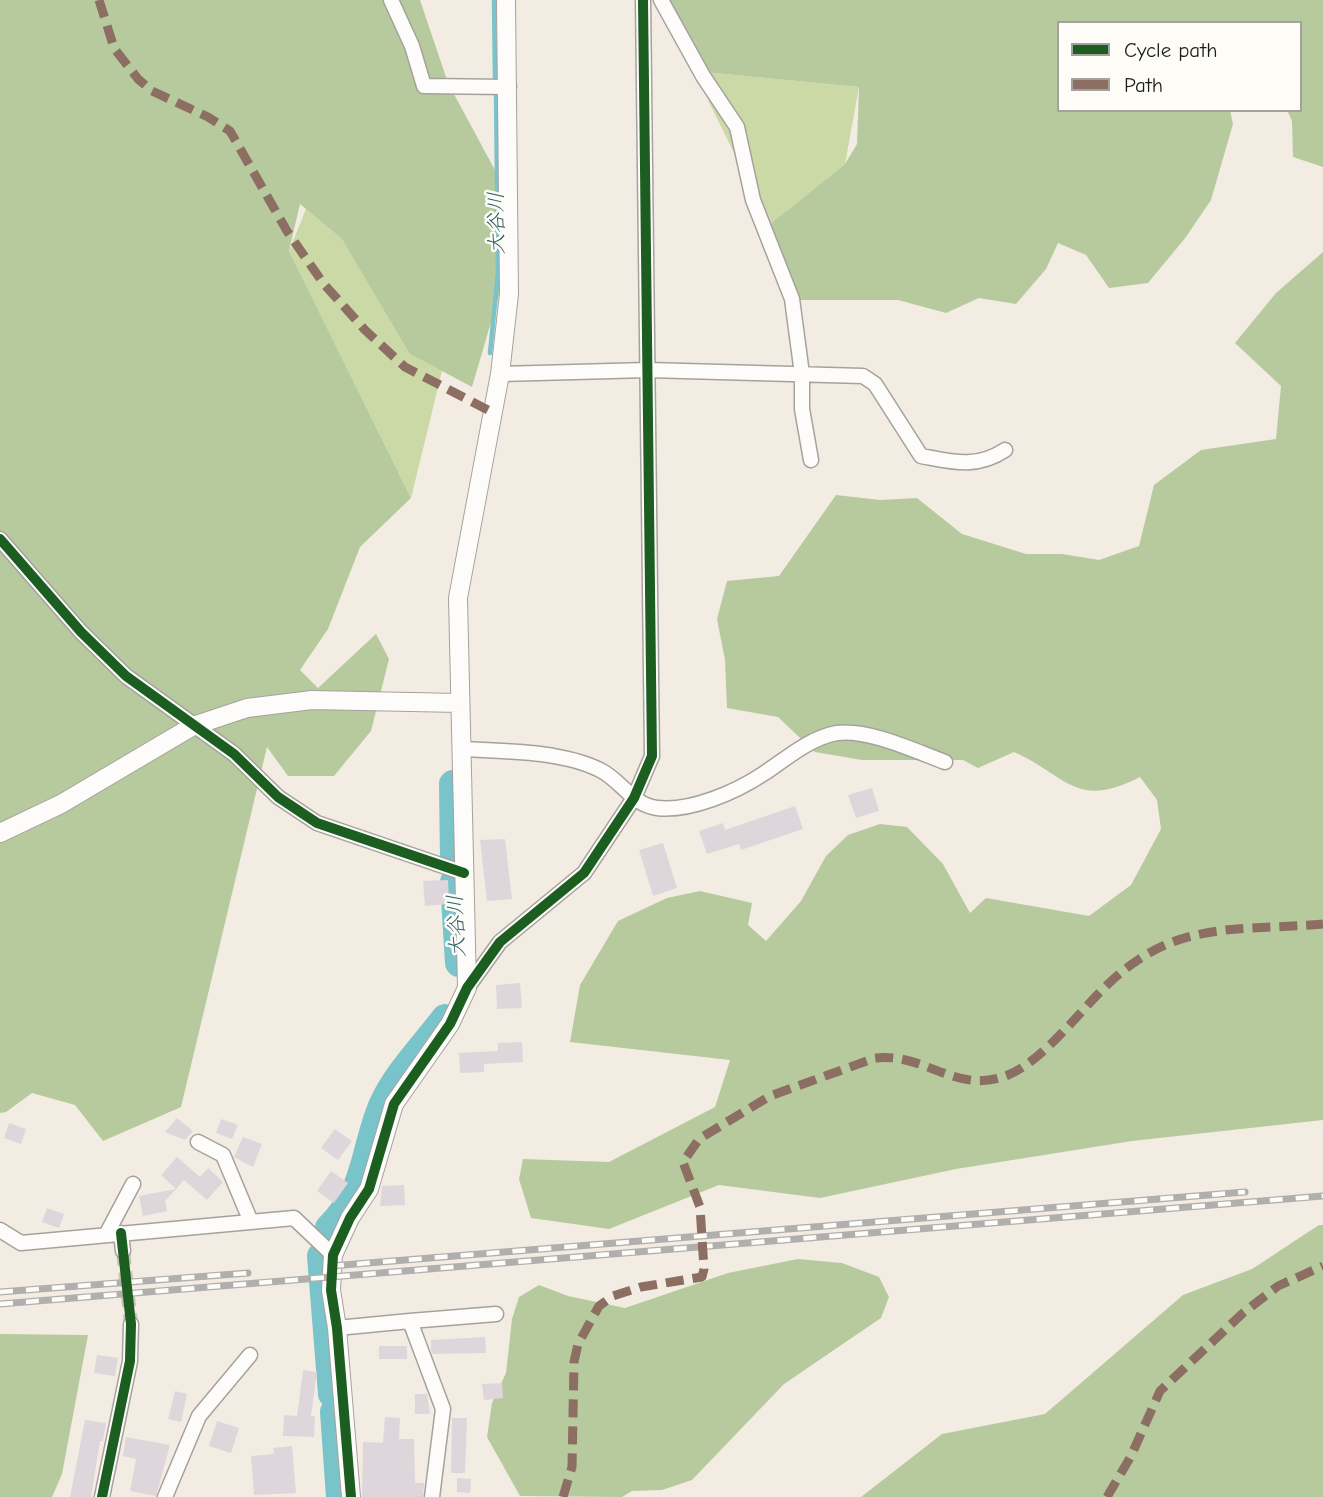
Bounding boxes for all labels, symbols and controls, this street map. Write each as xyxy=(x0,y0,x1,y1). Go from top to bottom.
legend xyxy=(1057,21,1302,112)
text: Cycle path xyxy=(1124,38,1217,62)
text: Path xyxy=(1124,73,1163,97)
water label: 大谷川 xyxy=(484,191,510,255)
water label: 大谷川 xyxy=(443,894,471,958)

